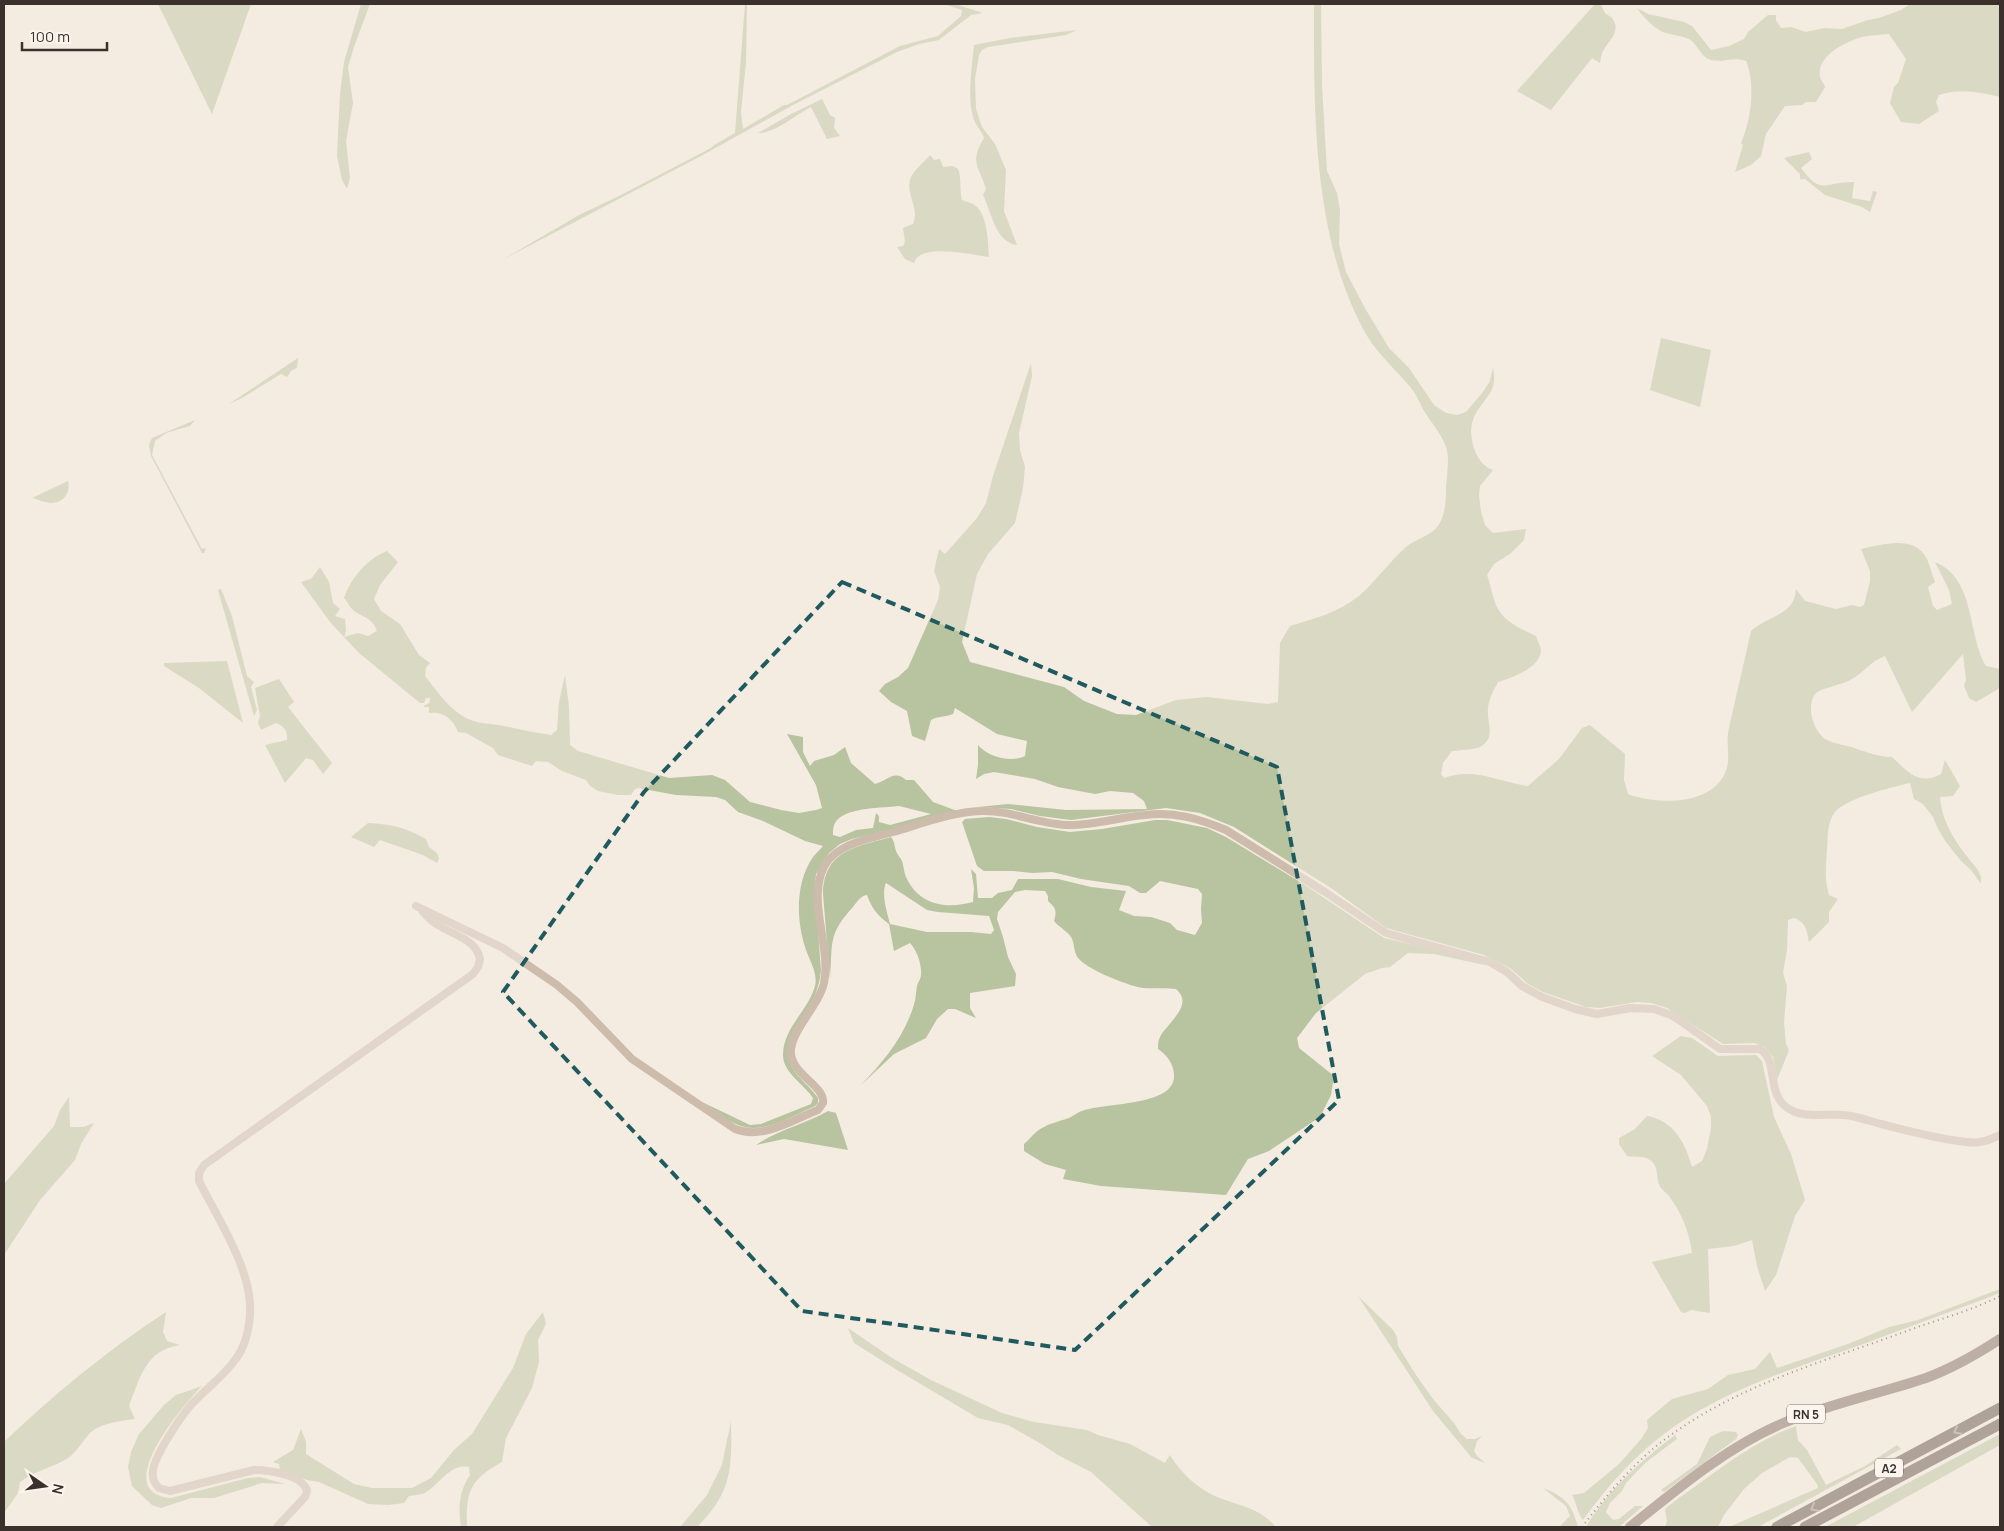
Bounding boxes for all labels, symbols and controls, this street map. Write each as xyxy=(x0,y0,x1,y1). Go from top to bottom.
scale bar xyxy=(22,20,108,52)
text: 100 m xyxy=(30,26,70,47)
road number: RN 5 xyxy=(1787,1405,1825,1424)
one-way arrow xyxy=(1954,1425,1963,1435)
road number: A2 xyxy=(1875,1459,1903,1478)
north arrow xyxy=(20,1461,70,1511)
text: N xyxy=(48,1482,69,1496)
one-way arrow xyxy=(1810,1502,1819,1512)

